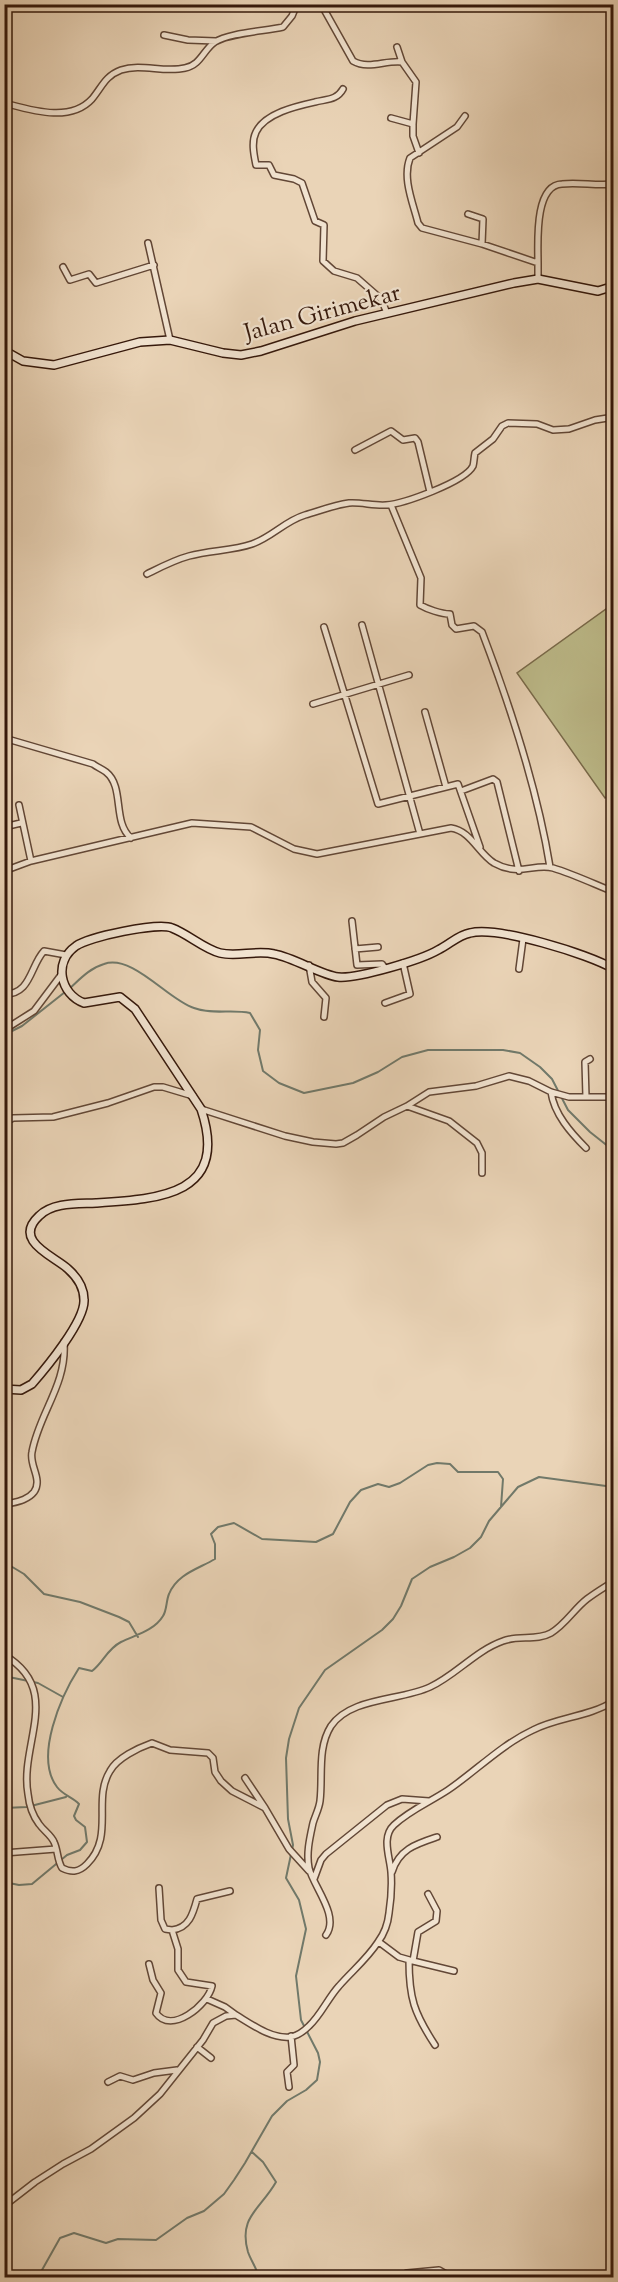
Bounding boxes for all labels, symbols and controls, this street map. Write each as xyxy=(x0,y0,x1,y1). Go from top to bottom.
street label: Jalan Girimekar xyxy=(239,277,405,352)

